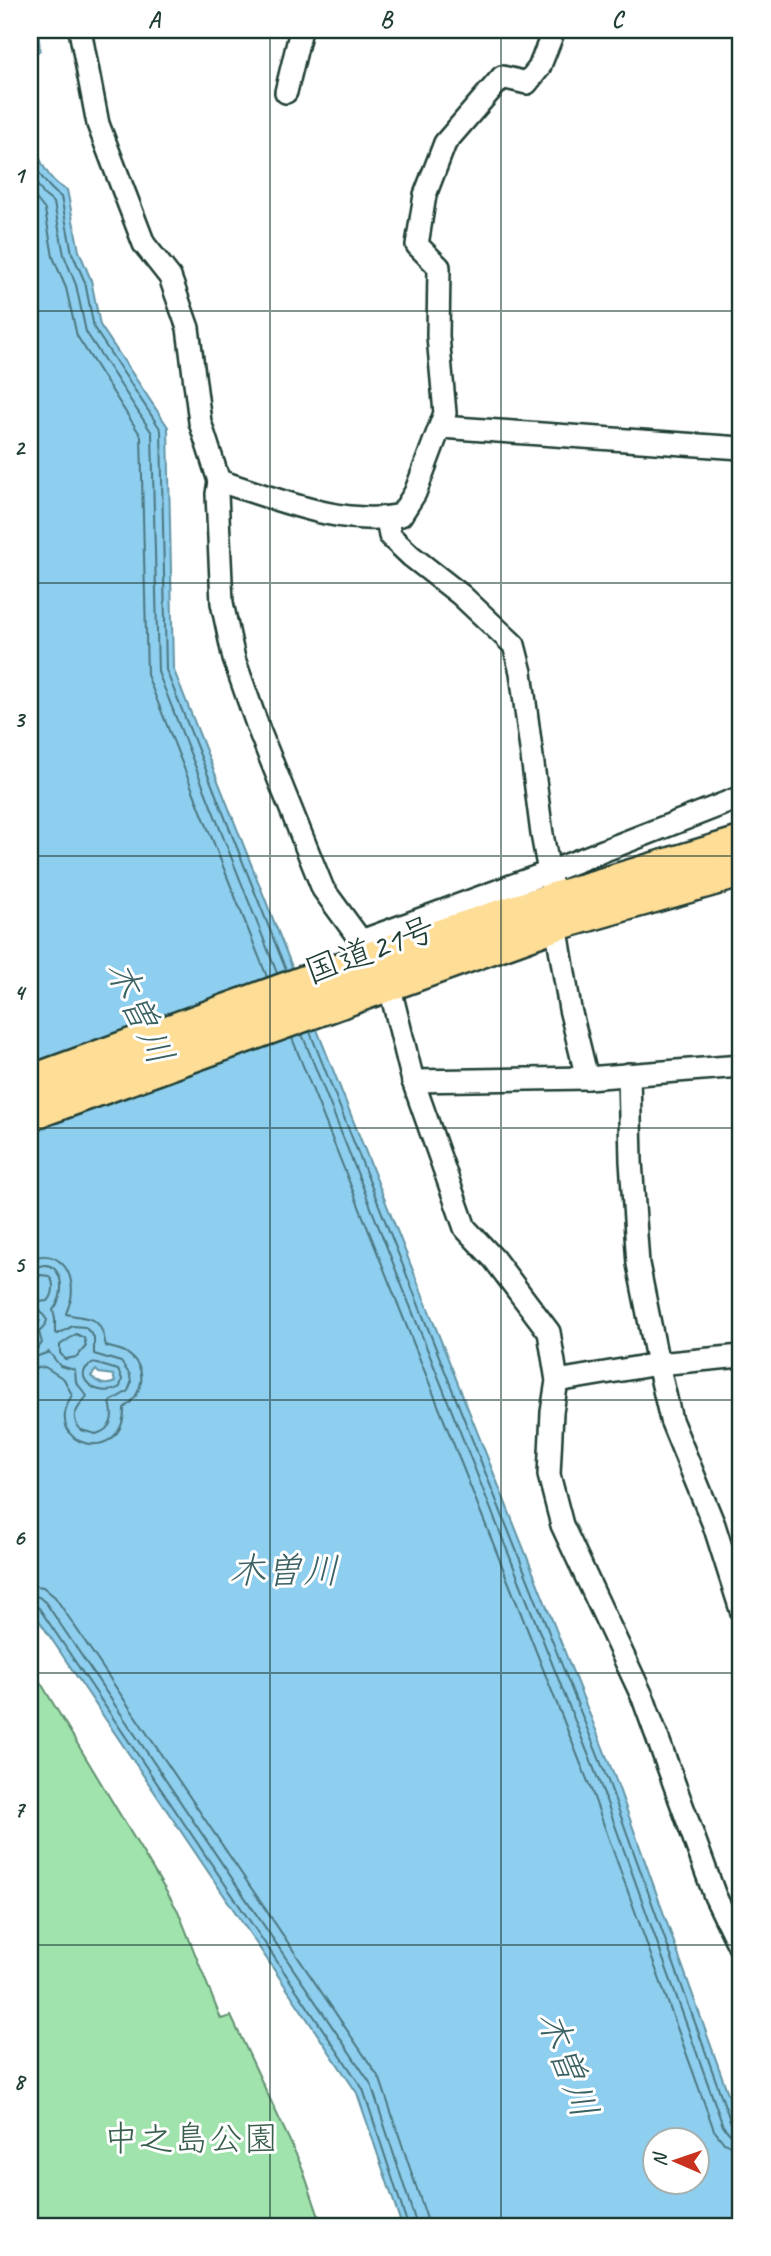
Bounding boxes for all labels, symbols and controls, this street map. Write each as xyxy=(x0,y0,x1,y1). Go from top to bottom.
text: A xyxy=(148,5,162,34)
text: B xyxy=(380,5,394,34)
text: C xyxy=(612,5,626,34)
text: 1 xyxy=(14,161,27,190)
text: 2 xyxy=(14,433,27,462)
text: 3 xyxy=(14,705,27,734)
street label: 国道21号 xyxy=(298,906,442,994)
water label: 木曽川 xyxy=(95,952,185,1072)
text: 4 xyxy=(14,978,27,1007)
text: 5 xyxy=(14,1250,26,1279)
text: 6 xyxy=(14,1523,27,1552)
water label: 木曽川 xyxy=(229,1547,340,1594)
text: 7 xyxy=(14,1795,27,1824)
water label: 木曽川 xyxy=(527,2004,609,2124)
text: 8 xyxy=(14,2067,27,2096)
park label: 中之島公園 xyxy=(103,2116,279,2161)
north arrow xyxy=(642,2126,712,2196)
text: N xyxy=(648,2151,672,2167)

